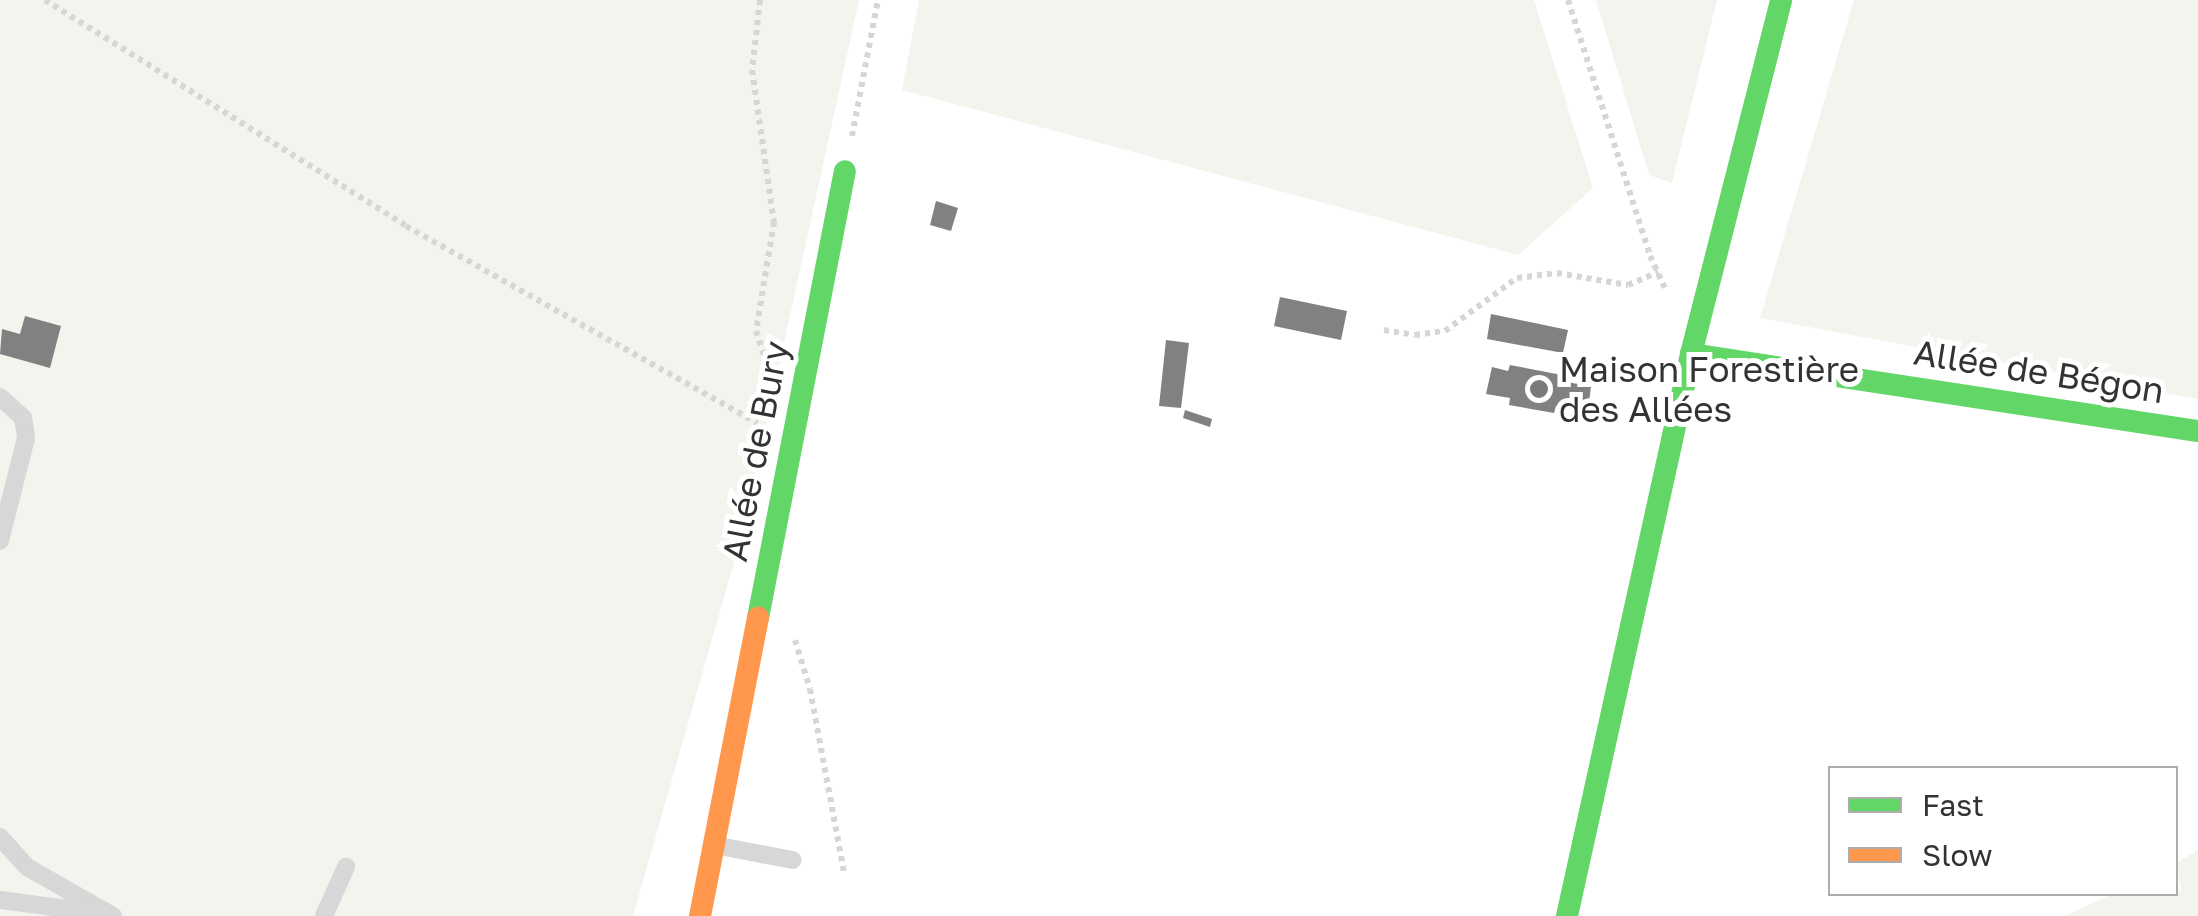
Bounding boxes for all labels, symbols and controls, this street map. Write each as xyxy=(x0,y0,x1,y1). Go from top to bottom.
street label: Allée de Bégon xyxy=(1911,331,2167,411)
street label: Allée de Bury xyxy=(713,337,797,565)
place label: Maison Forestière des Allées xyxy=(1559,348,1859,430)
marker: Maison Forestière des Allées xyxy=(1528,378,1550,400)
legend xyxy=(1828,766,2178,896)
text: Fast xyxy=(1922,787,1984,823)
text: Slow xyxy=(1922,837,1993,873)

